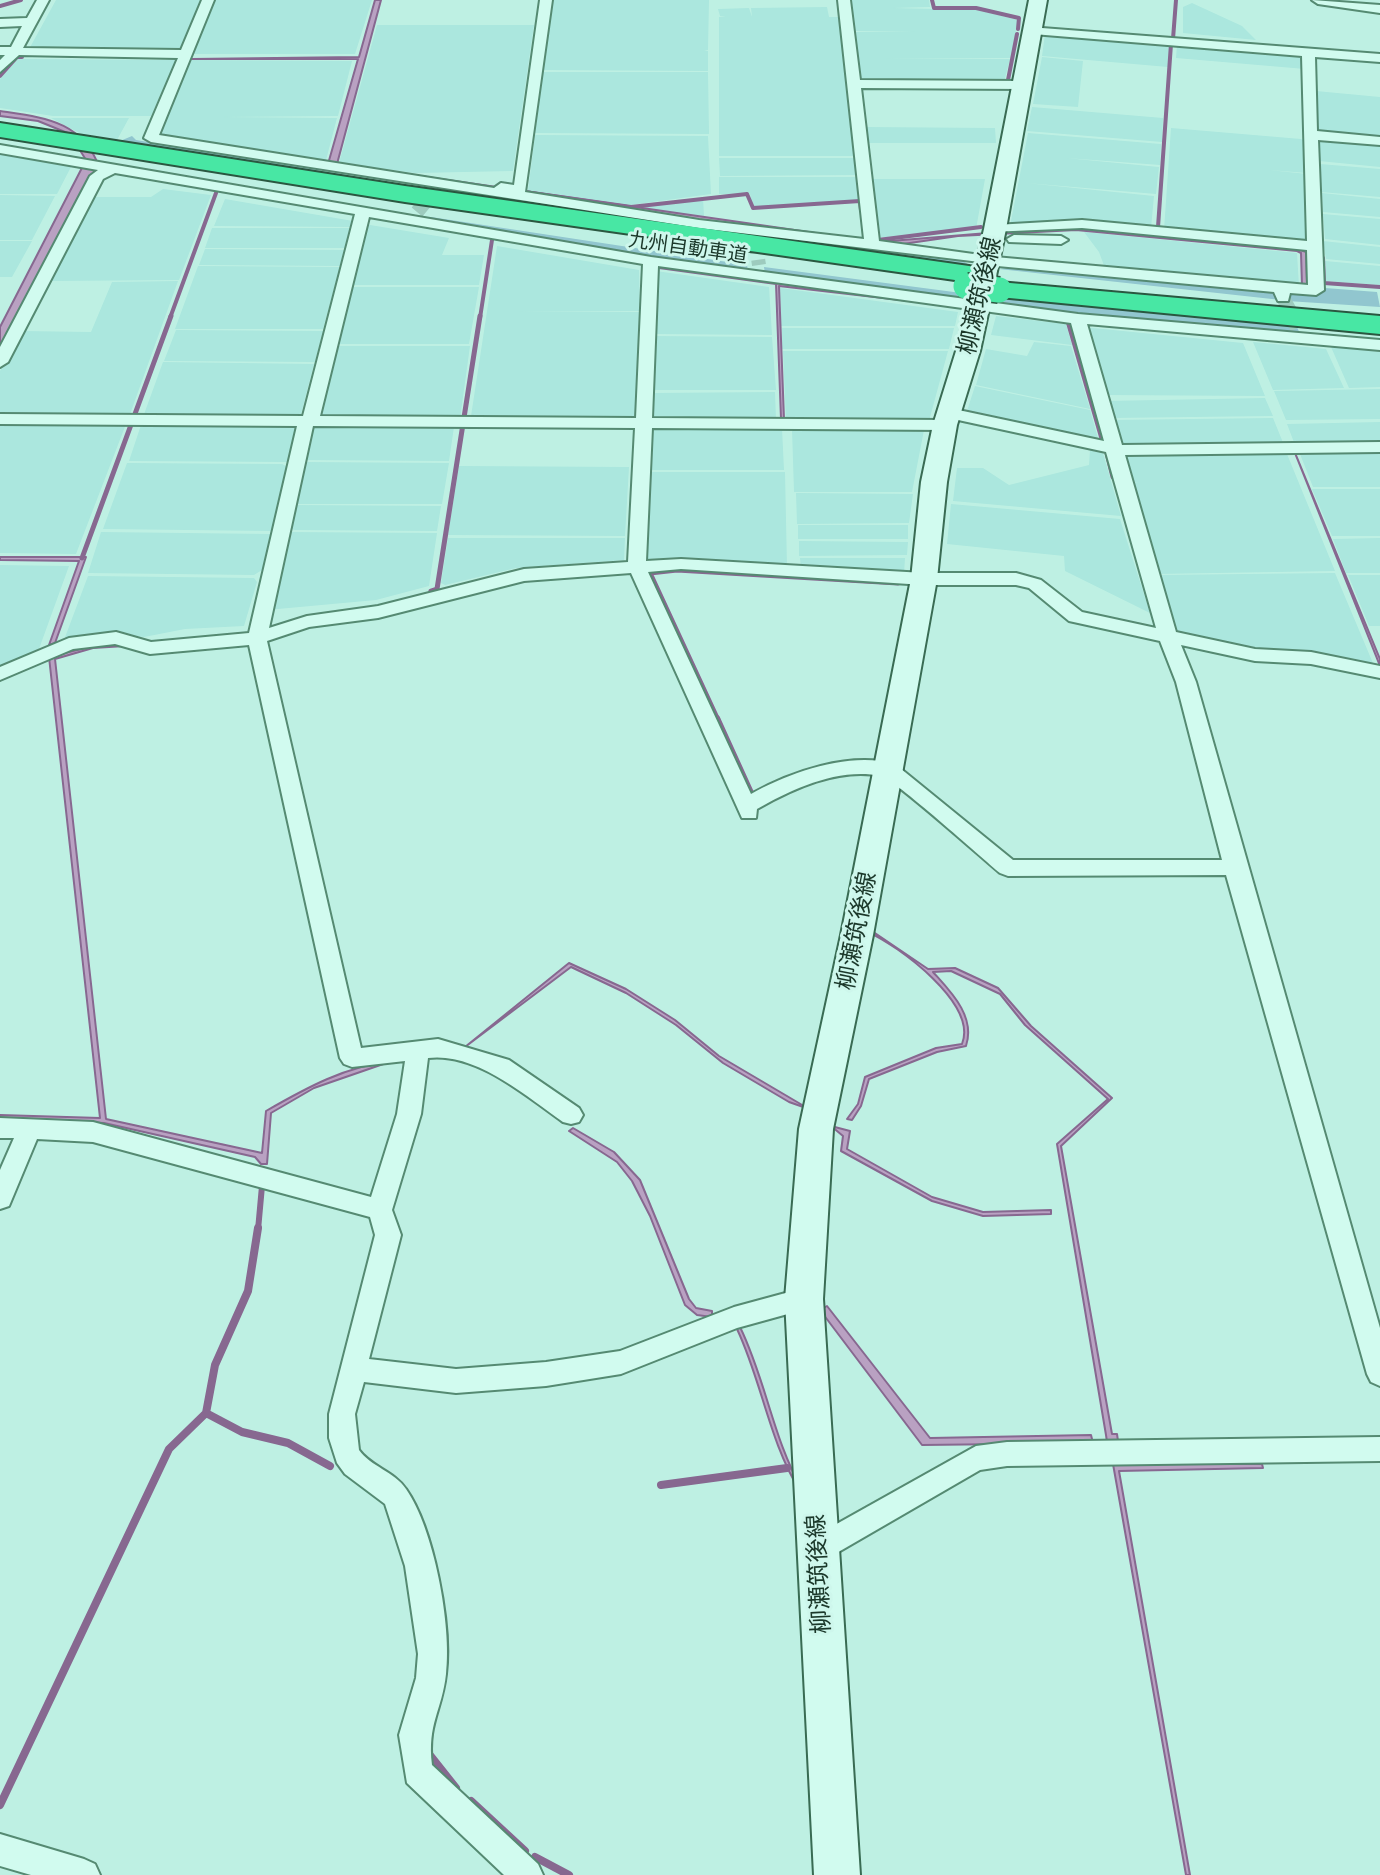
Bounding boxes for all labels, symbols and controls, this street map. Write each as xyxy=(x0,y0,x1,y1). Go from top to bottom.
street label: 九州自動車道 xyxy=(627,228,749,268)
street label: 柳瀬筑後線 xyxy=(952,234,1008,358)
street label: 柳瀬筑後線 xyxy=(831,869,883,993)
street label: 柳瀬筑後線 xyxy=(801,1513,837,1635)

